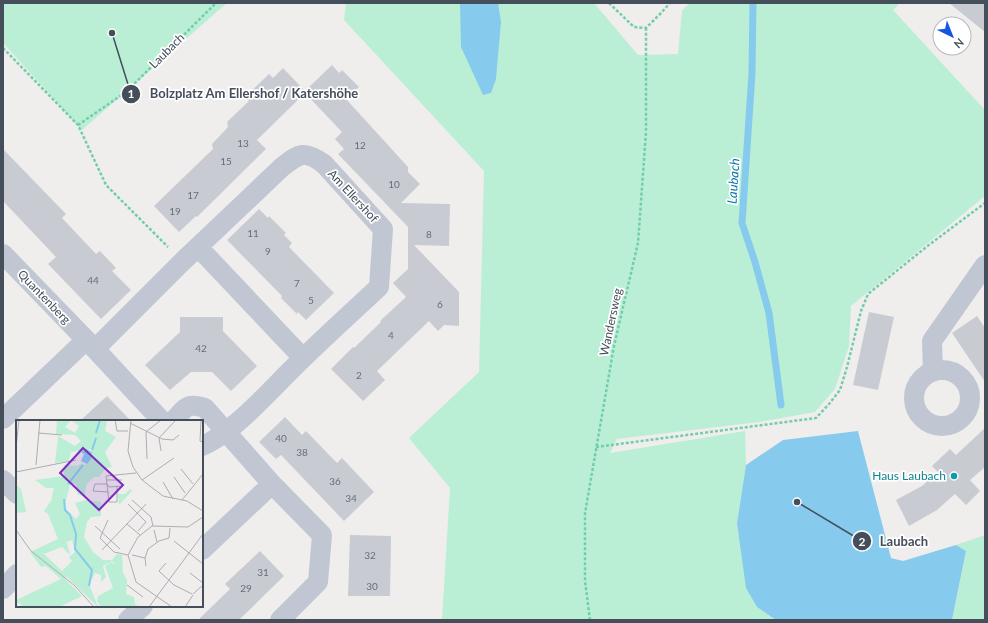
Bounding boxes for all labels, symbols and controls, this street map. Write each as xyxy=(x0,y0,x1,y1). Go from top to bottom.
north arrow xyxy=(932,16,972,56)
street label: Laubach xyxy=(146,30,187,71)
text: N xyxy=(952,36,967,51)
callout: Bolzplatz Am Ellershof / Katershöhe xyxy=(121,81,366,106)
text: Bolzplatz Am Ellershof / Katershöhe xyxy=(150,85,358,101)
text: 1 xyxy=(128,86,135,101)
house number: 13 xyxy=(237,137,249,149)
house number: 12 xyxy=(354,139,366,151)
house number: 15 xyxy=(220,155,232,167)
water label: Laubach xyxy=(723,157,743,204)
street label: Am Ellershof xyxy=(325,166,382,226)
house number: 10 xyxy=(388,178,400,190)
house number: 17 xyxy=(187,189,199,201)
house number: 19 xyxy=(169,205,181,217)
house number: 11 xyxy=(247,227,259,239)
house number: 8 xyxy=(426,228,432,240)
house number: 9 xyxy=(265,245,271,257)
street label: Quantenberg xyxy=(15,266,74,327)
house number: 44 xyxy=(87,274,99,286)
house number: 7 xyxy=(294,277,300,289)
street label: Wandersweg xyxy=(596,287,625,357)
house number: 5 xyxy=(308,294,314,306)
house number: 6 xyxy=(437,298,443,310)
house number: 4 xyxy=(388,329,394,341)
house number: 42 xyxy=(195,342,207,354)
house number: 2 xyxy=(356,369,362,381)
inset map xyxy=(16,420,203,607)
house number: 40 xyxy=(275,432,287,444)
house number: 38 xyxy=(296,446,308,458)
place label: Haus Laubach xyxy=(872,468,946,483)
marker: Haus Laubach xyxy=(949,471,959,481)
house number: 36 xyxy=(329,475,341,487)
house number: 34 xyxy=(345,492,357,504)
callout: Laubach xyxy=(852,529,936,554)
text: Laubach xyxy=(880,533,928,549)
text: 2 xyxy=(859,534,866,549)
house number: 32 xyxy=(364,549,376,561)
house number: 31 xyxy=(257,566,269,578)
house number: 30 xyxy=(366,580,378,592)
house number: 29 xyxy=(240,582,252,594)

